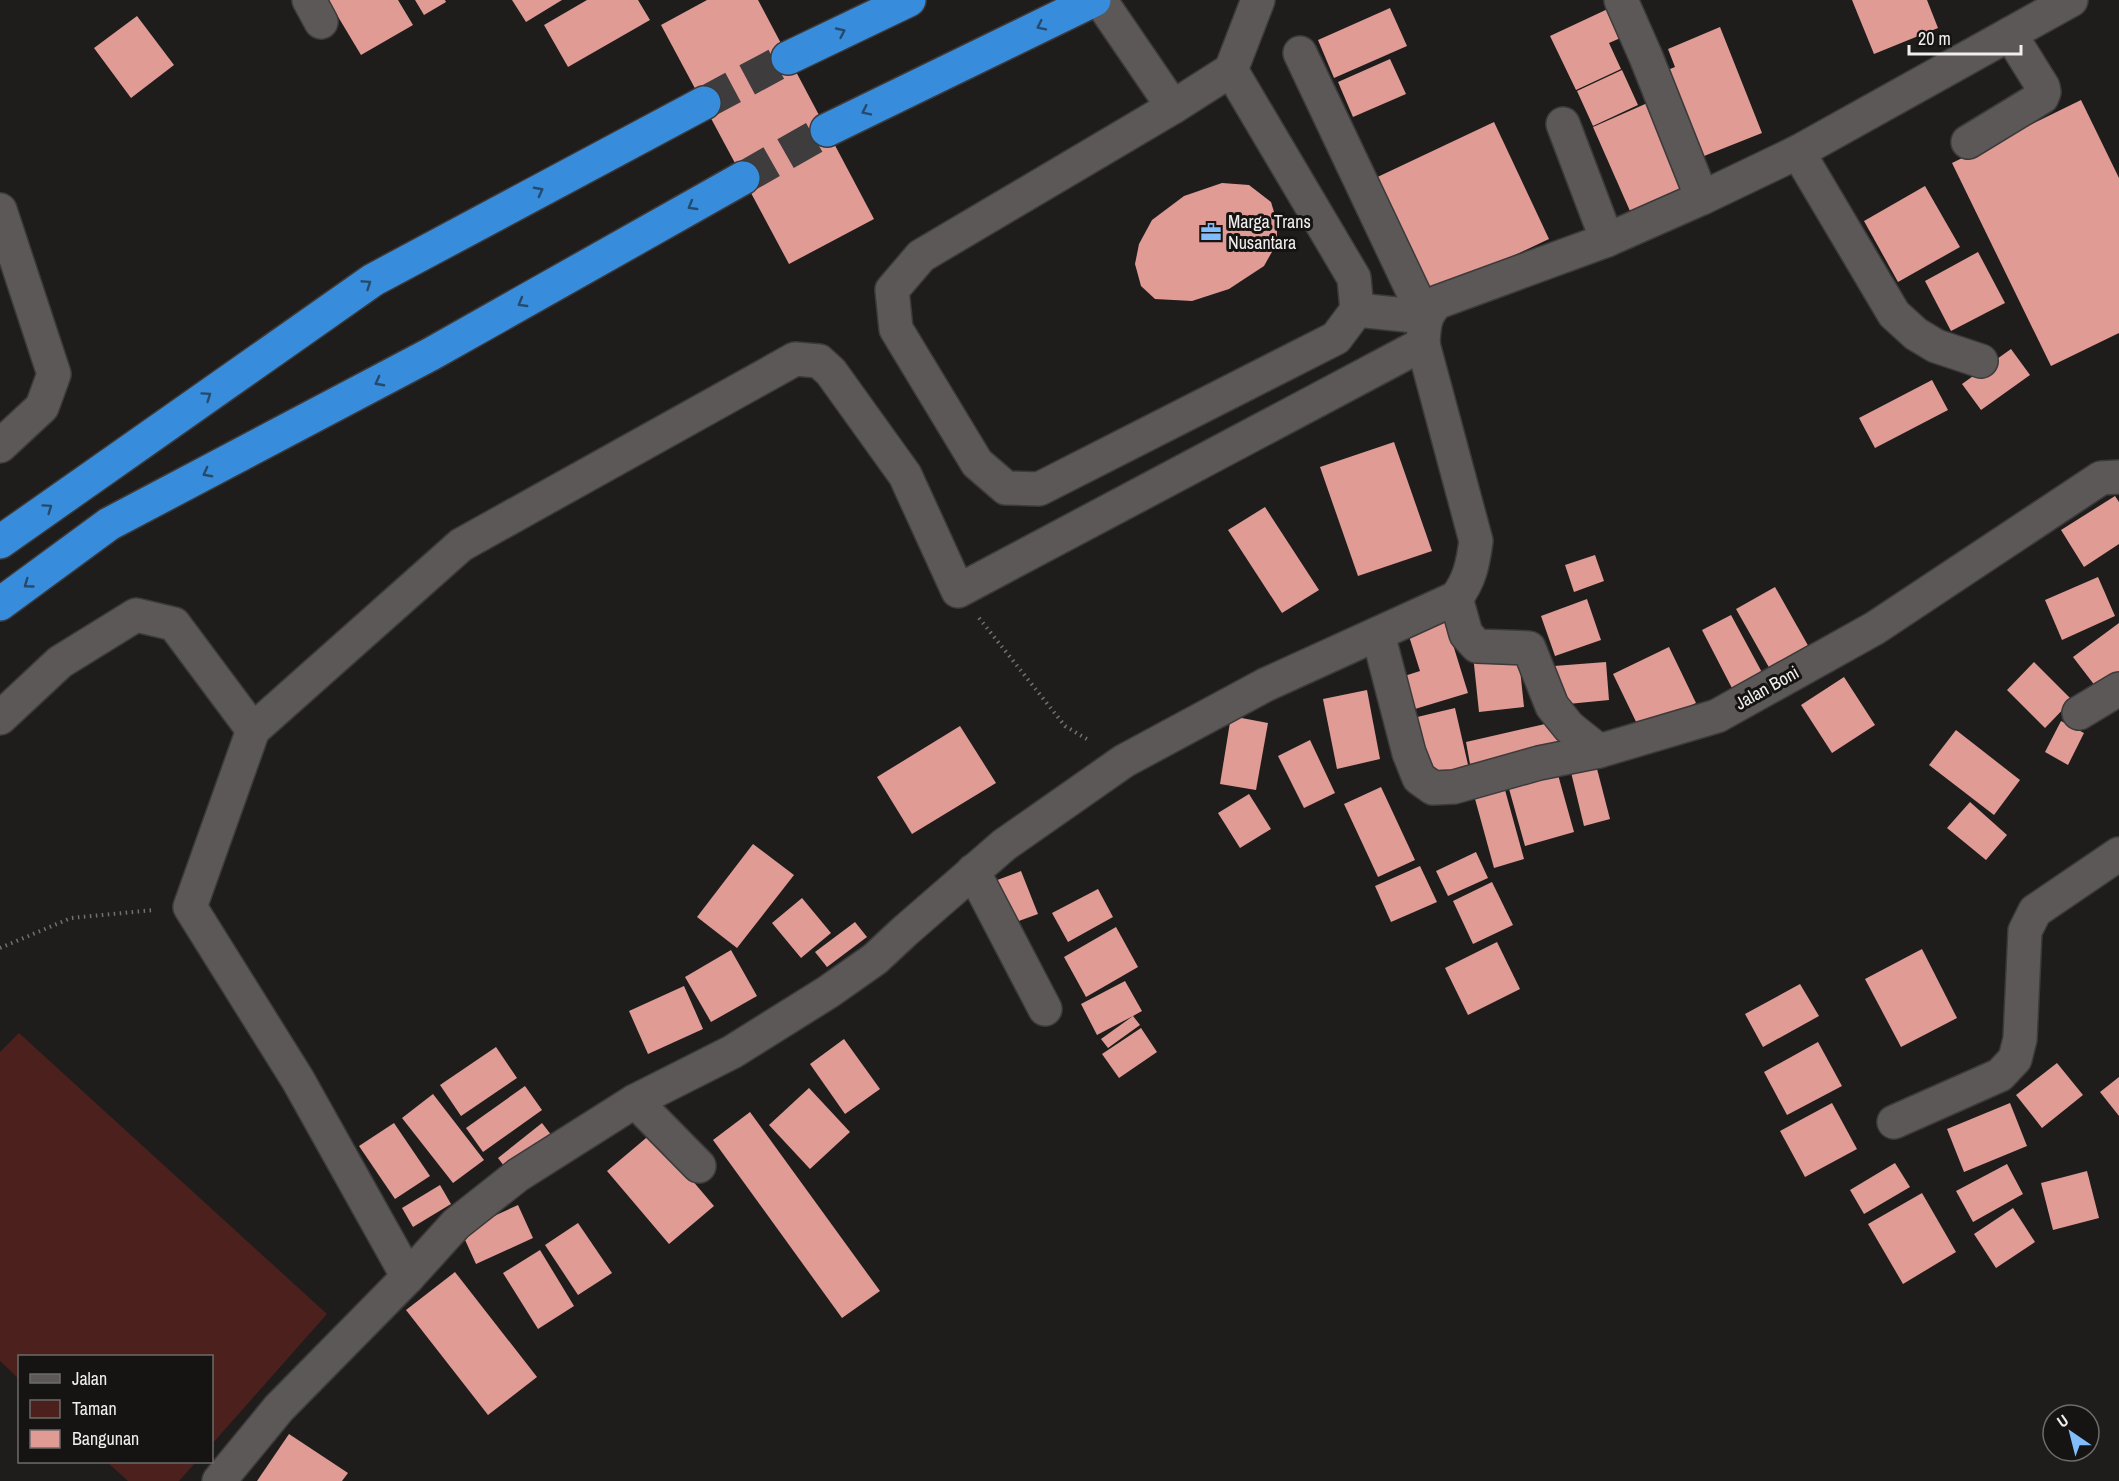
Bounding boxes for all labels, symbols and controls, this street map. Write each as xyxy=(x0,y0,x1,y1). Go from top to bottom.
one-way arrow xyxy=(1037,18,1048,30)
scale bar xyxy=(1909,18,2022,56)
text: 20 m xyxy=(1918,26,1951,51)
one-way arrow xyxy=(835,28,846,40)
one-way arrow xyxy=(862,104,873,116)
one-way arrow xyxy=(532,187,543,198)
one-way arrow xyxy=(688,199,698,211)
place label: Marga Trans Nusantara xyxy=(1228,209,1311,255)
office icon: Marga Trans Nusantara xyxy=(1199,220,1223,244)
one-way arrow xyxy=(361,280,372,291)
one-way arrow xyxy=(518,296,528,307)
one-way arrow xyxy=(375,375,386,386)
one-way arrow xyxy=(201,392,212,403)
one-way arrow xyxy=(202,465,213,477)
one-way arrow xyxy=(41,504,52,515)
one-way arrow xyxy=(23,576,34,587)
street label: Jalan Boni xyxy=(1730,660,1803,715)
legend xyxy=(18,1355,213,1463)
text: Jalan xyxy=(72,1366,107,1391)
text: Taman xyxy=(72,1396,117,1421)
north arrow xyxy=(2041,1403,2101,1463)
text: U xyxy=(2052,1409,2073,1432)
text: Bangunan xyxy=(72,1426,139,1451)

